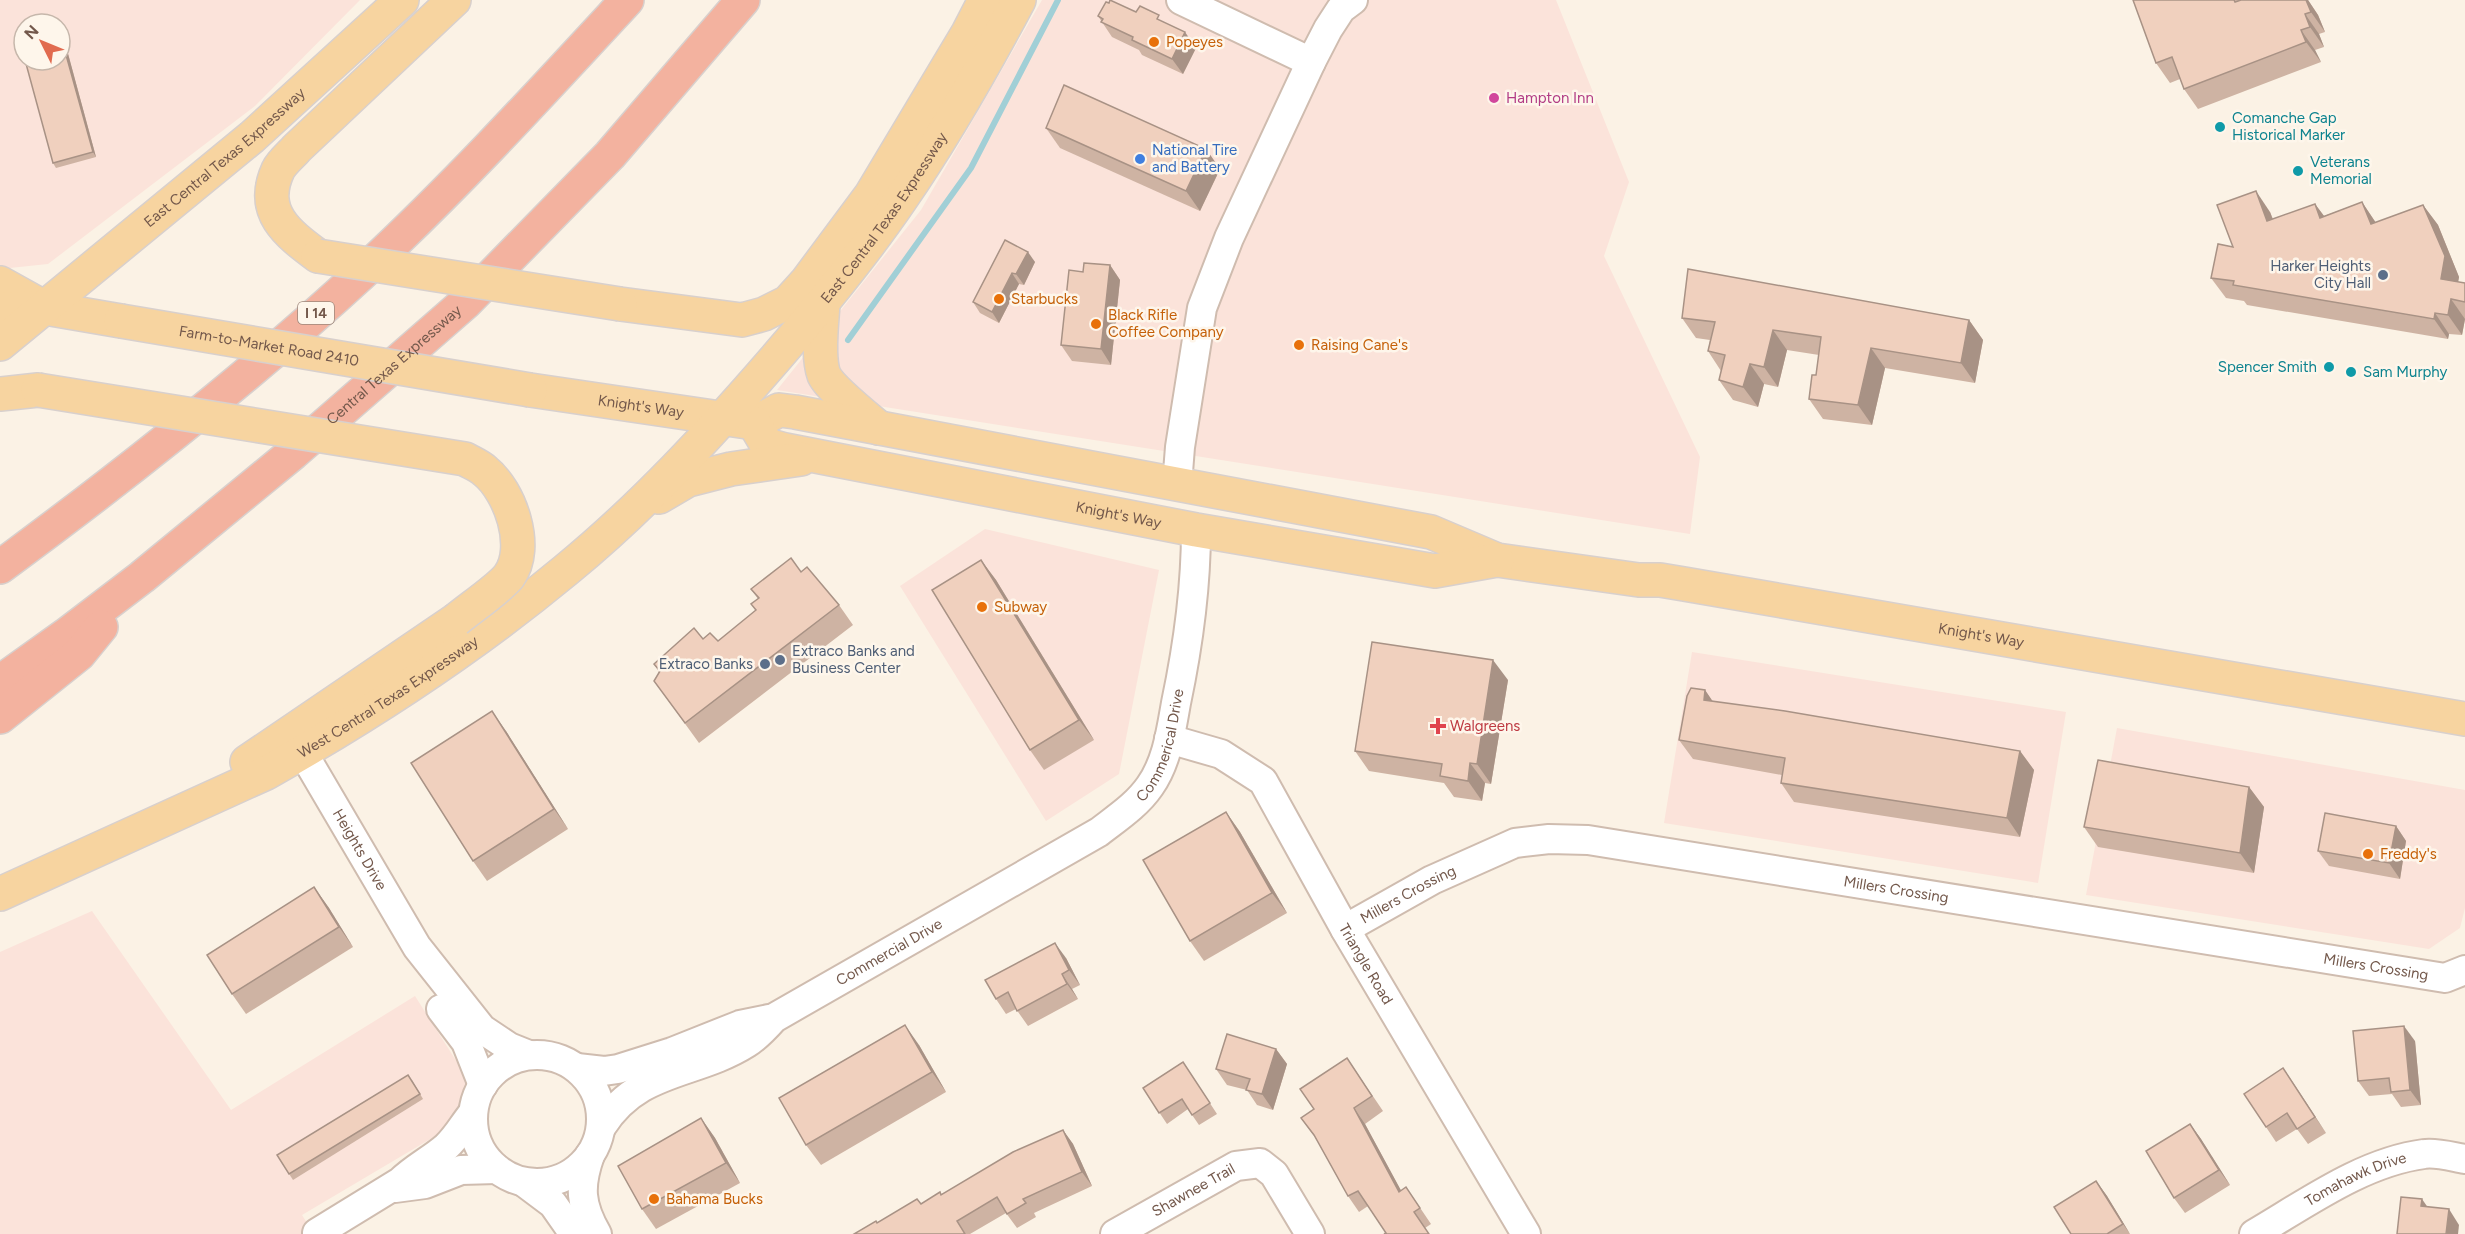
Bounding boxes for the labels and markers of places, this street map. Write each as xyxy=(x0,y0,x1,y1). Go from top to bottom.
place label: Popeyes xyxy=(1166,33,1223,51)
marker: Popeyes xyxy=(1147,35,1161,49)
place label: Hampton Inn xyxy=(1506,89,1594,107)
marker: Hampton Inn xyxy=(1487,91,1501,105)
place label: Comanche Gap Historical Marker xyxy=(2232,109,2345,144)
marker: Comanche Gap Historical Marker xyxy=(2213,120,2227,134)
place label: National Tire and Battery xyxy=(1152,141,1237,176)
marker: National Tire and Battery xyxy=(1133,152,1147,166)
place label: Veterans Memorial xyxy=(2310,153,2372,188)
marker: Veterans Memorial xyxy=(2291,164,2305,178)
place label: Harker Heights City Hall xyxy=(2270,257,2371,292)
marker: Harker Heights City Hall xyxy=(2376,268,2390,282)
place label: Starbucks xyxy=(1011,290,1078,308)
marker: Starbucks xyxy=(992,292,1006,306)
place label: Black Rifle Coffee Company xyxy=(1108,306,1224,341)
marker: Black Rifle Coffee Company xyxy=(1089,317,1103,331)
place label: Raising Cane's xyxy=(1311,336,1408,354)
marker: Raising Cane's xyxy=(1292,338,1306,352)
place label: Spencer Smith xyxy=(2218,358,2317,376)
marker: Spencer Smith xyxy=(2322,360,2336,374)
place label: Sam Murphy xyxy=(2363,363,2448,381)
marker: Sam Murphy xyxy=(2344,365,2358,379)
place label: Subway xyxy=(994,598,1047,616)
marker: Subway xyxy=(975,600,989,614)
place label: Extraco Banks and Business Center xyxy=(792,642,915,677)
marker: Extraco Banks and Business Center xyxy=(773,653,787,667)
place label: Extraco Banks xyxy=(659,655,753,673)
marker: Extraco Banks xyxy=(758,657,772,671)
place label: Walgreens xyxy=(1450,717,1520,735)
marker: Walgreens xyxy=(1431,719,1445,733)
place label: Freddy's xyxy=(2380,845,2437,863)
marker: Freddy's xyxy=(2361,847,2375,861)
place label: Bahama Bucks xyxy=(666,1190,763,1208)
marker: Bahama Bucks xyxy=(647,1192,661,1206)

